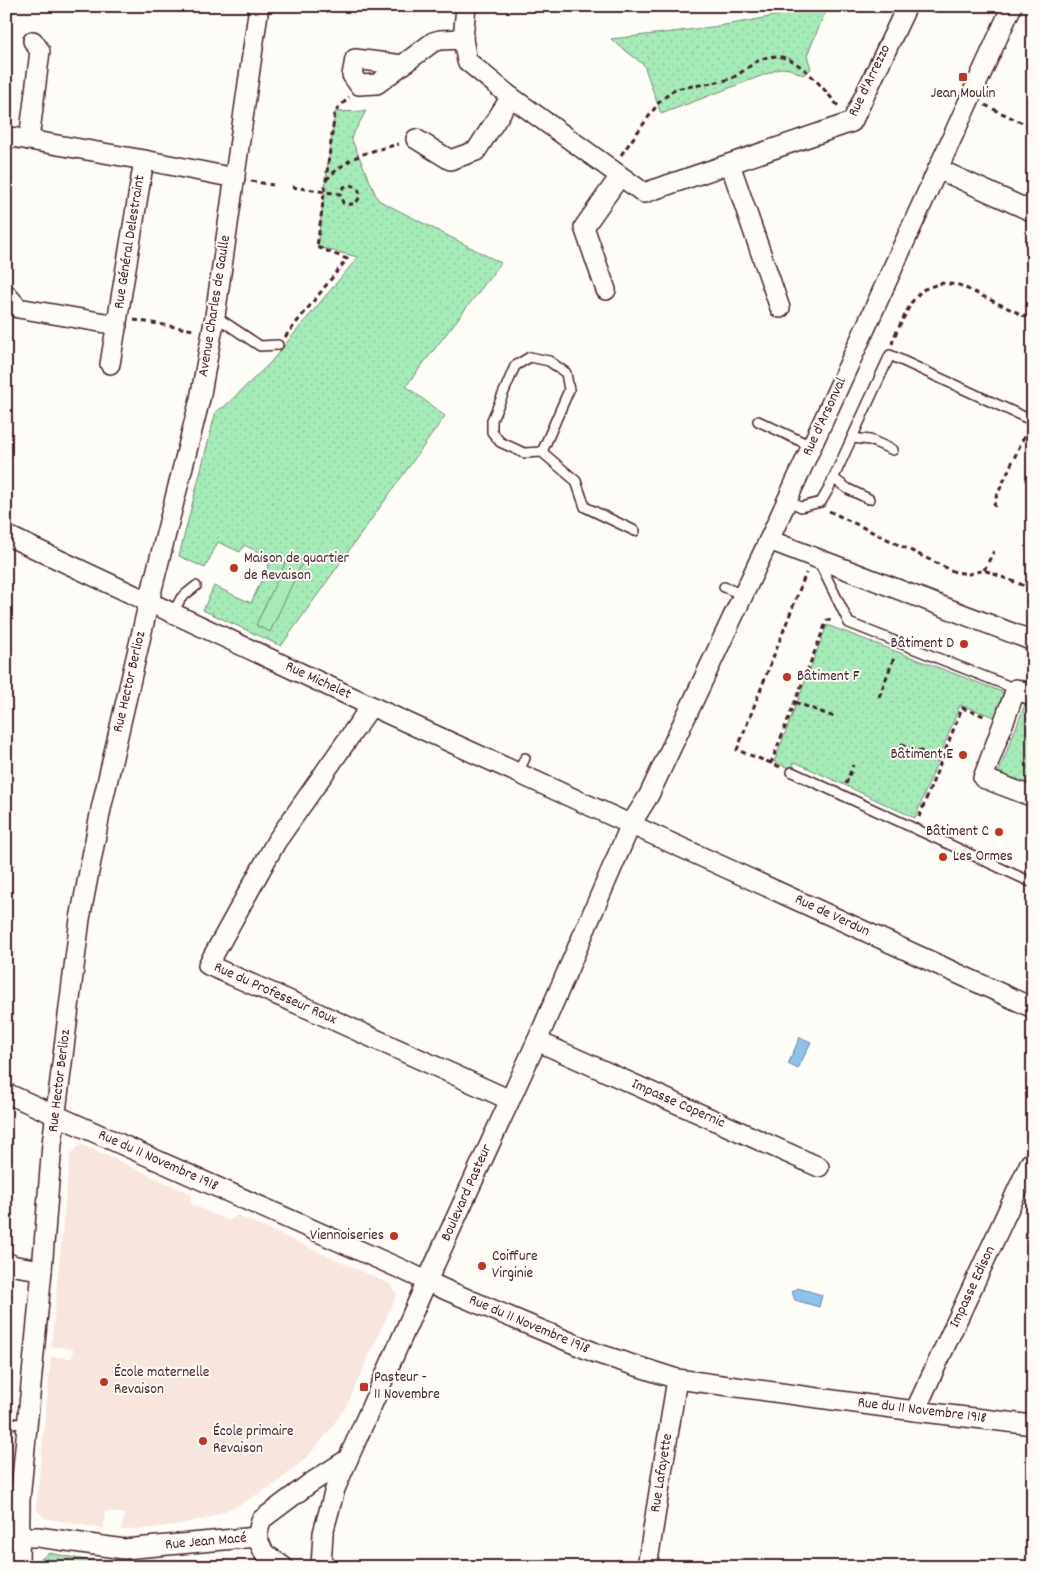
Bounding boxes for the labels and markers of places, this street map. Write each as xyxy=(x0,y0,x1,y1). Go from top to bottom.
marker: Jean Moulin xyxy=(957,71,969,83)
place label: Jean Moulin xyxy=(931,83,995,105)
place label: Maison de quartier de Revaison xyxy=(244,548,350,587)
marker: Maison de quartier de Revaison xyxy=(228,562,240,574)
place label: Bâtiment D xyxy=(891,633,954,655)
marker: Bâtiment D xyxy=(958,638,970,650)
place label: Bâtiment F xyxy=(797,666,860,688)
marker: Bâtiment F xyxy=(781,671,793,683)
place label: Bâtiment E xyxy=(891,744,953,766)
marker: Bâtiment E xyxy=(957,749,969,761)
place label: Bâtiment C xyxy=(926,821,989,843)
marker: Bâtiment C xyxy=(993,826,1005,838)
place label: Les Ormes xyxy=(953,846,1013,868)
marker: Les Ormes xyxy=(937,851,949,863)
place label: Viennoiseries xyxy=(310,1225,384,1247)
marker: Viennoiseries xyxy=(388,1230,400,1242)
place label: Coiffure Virginie xyxy=(492,1246,538,1285)
marker: Coiffure Virginie xyxy=(476,1260,488,1272)
place label: École maternelle Revaison xyxy=(114,1362,210,1401)
place label: Pasteur - 11 Novembre xyxy=(374,1367,440,1406)
marker: École maternelle Revaison xyxy=(98,1376,110,1388)
marker: Pasteur - 11 Novembre xyxy=(358,1381,370,1393)
place label: École primaire Revaison xyxy=(213,1421,294,1460)
marker: École primaire Revaison xyxy=(197,1435,209,1447)

